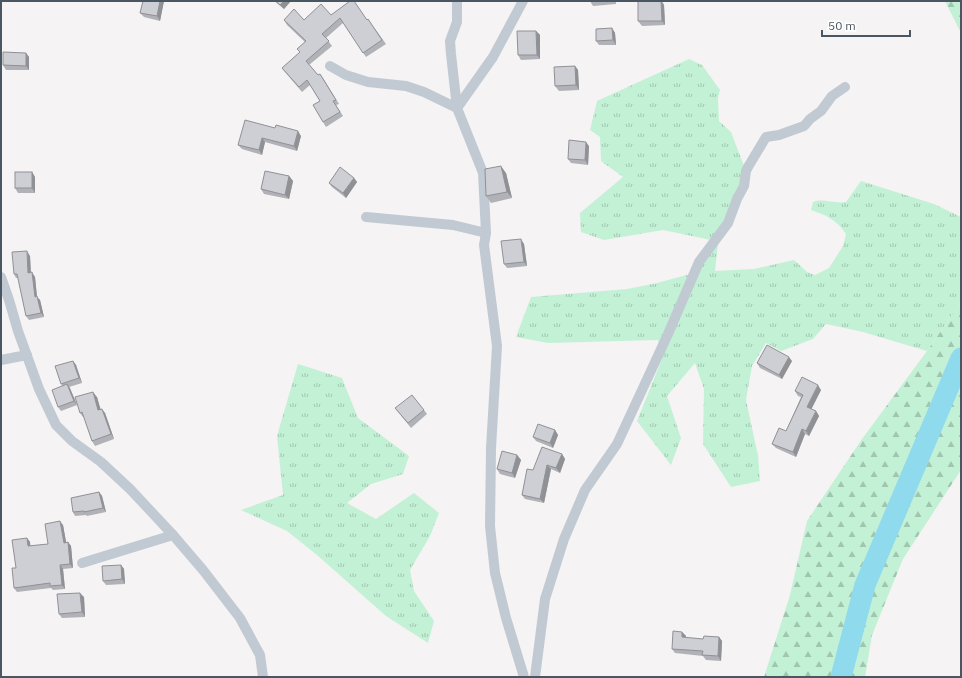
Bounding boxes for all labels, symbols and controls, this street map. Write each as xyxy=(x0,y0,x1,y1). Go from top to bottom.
scale bar xyxy=(822,12,910,38)
text: 50 m xyxy=(828,18,856,33)

